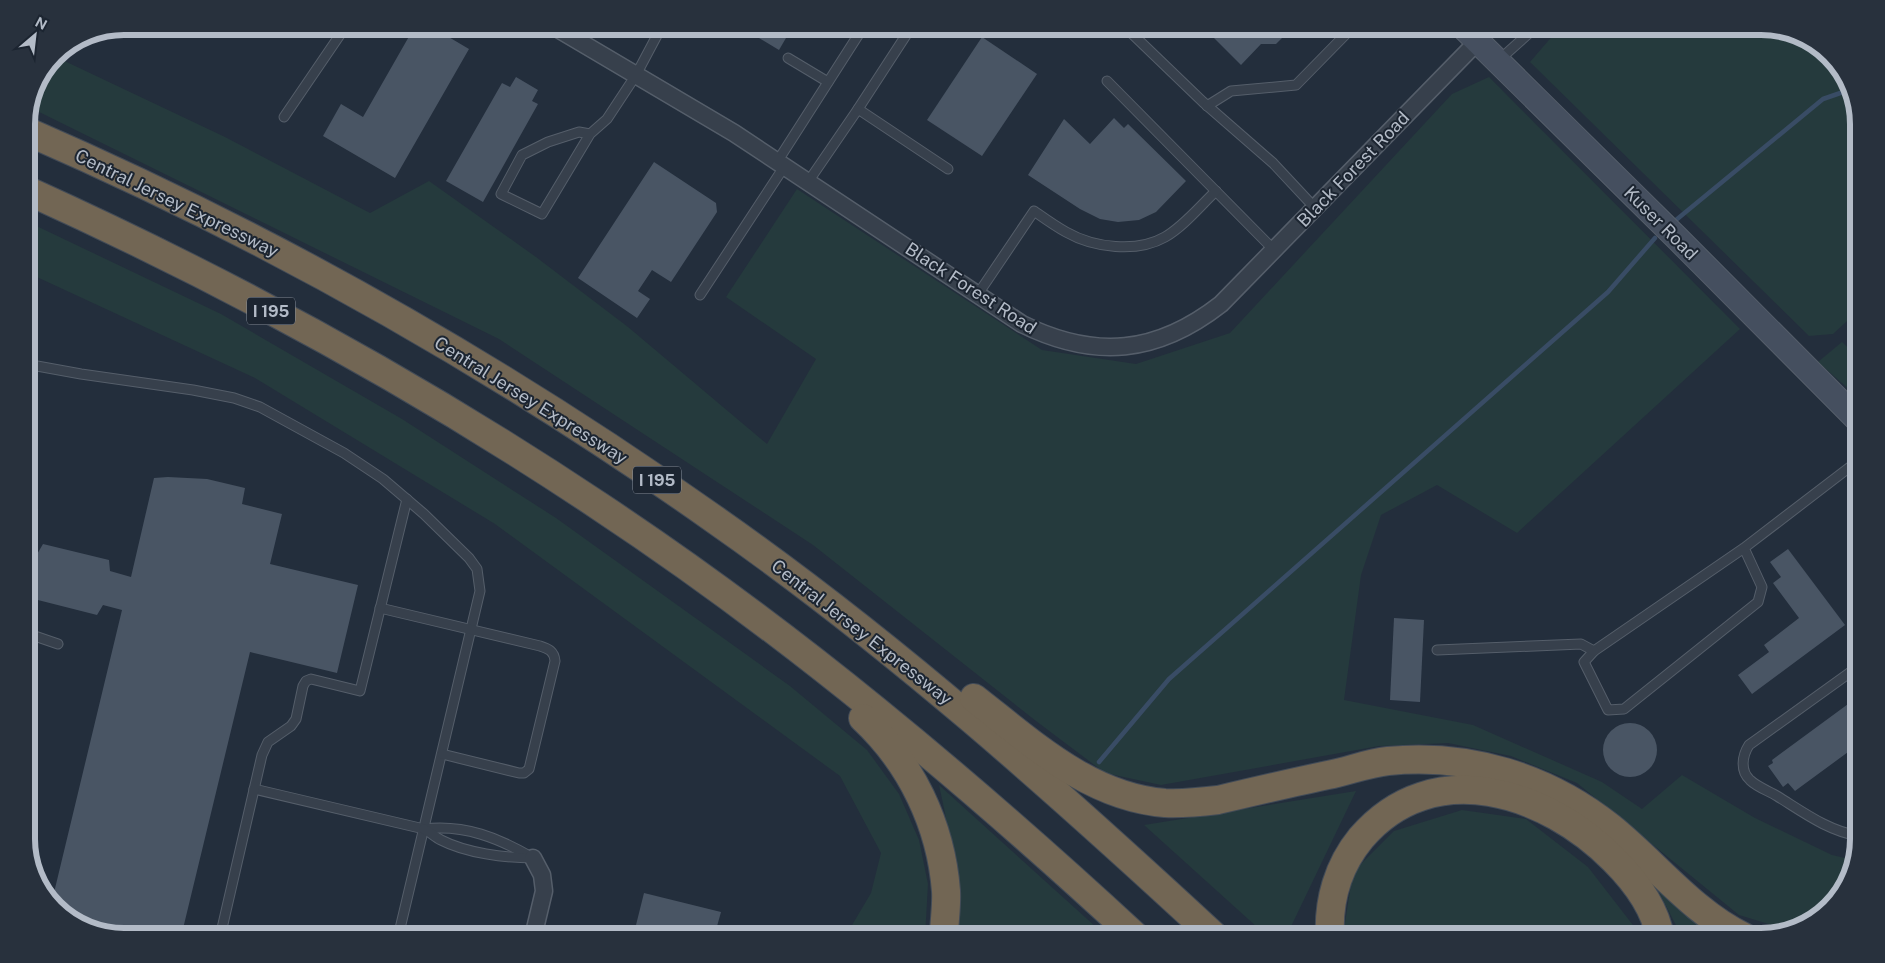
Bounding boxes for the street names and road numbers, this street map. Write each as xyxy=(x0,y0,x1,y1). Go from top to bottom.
street label: Black Forest Road xyxy=(1293,107,1413,231)
street label: Central Jersey Expressway xyxy=(72,145,282,262)
street label: Kuser Road xyxy=(1620,182,1702,264)
street label: Black Forest Road xyxy=(902,238,1040,338)
road number: I 195 xyxy=(247,298,295,324)
street label: Central Jersey Expressway xyxy=(431,332,632,468)
road number: I 195 xyxy=(633,466,681,494)
street label: Central Jersey Expressway xyxy=(767,555,957,709)

